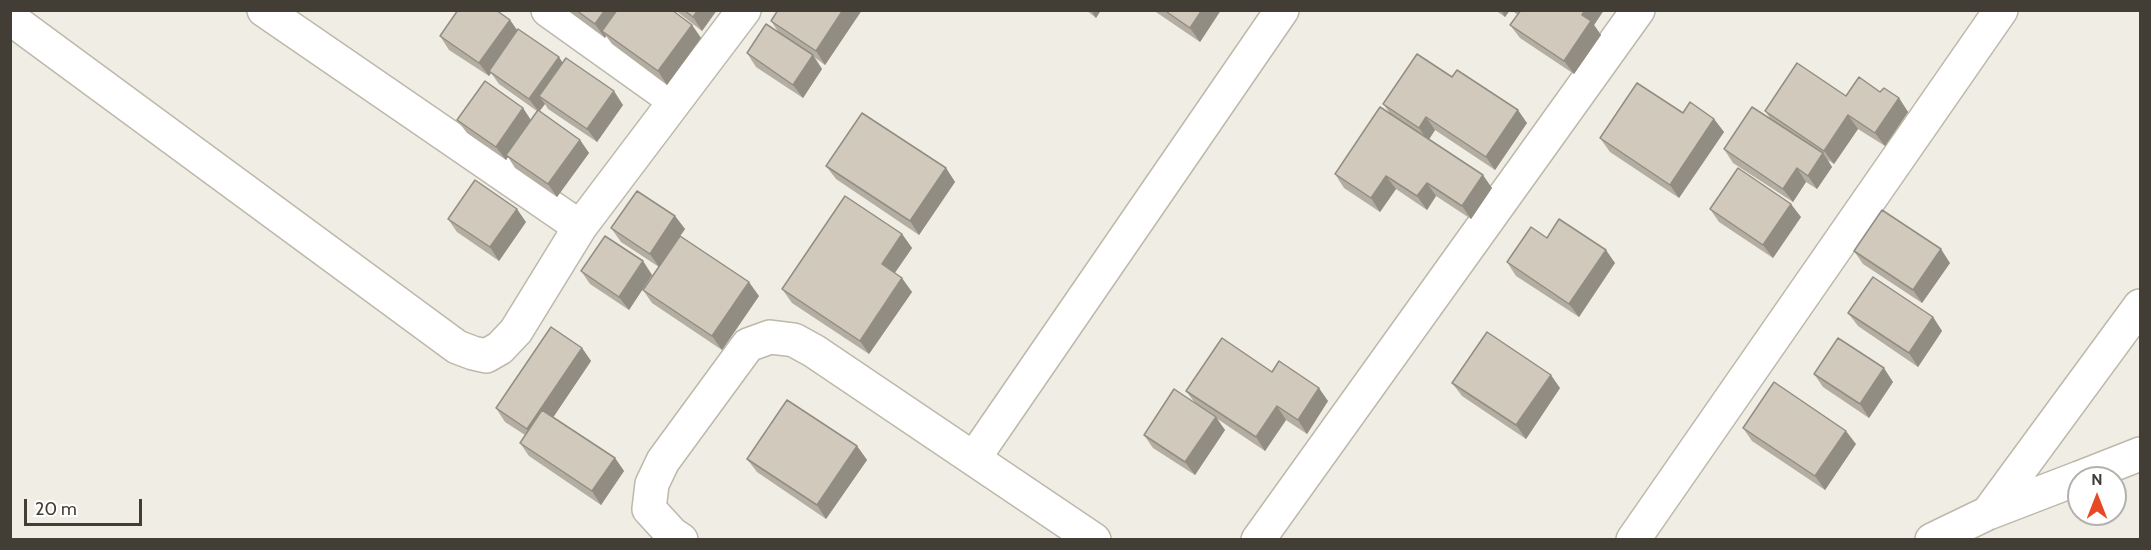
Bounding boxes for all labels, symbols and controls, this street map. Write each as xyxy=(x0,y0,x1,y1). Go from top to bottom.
north arrow xyxy=(2067,466,2127,526)
text: N xyxy=(2091,470,2103,489)
scale bar xyxy=(27,487,146,525)
text: 20 m xyxy=(35,498,77,520)

